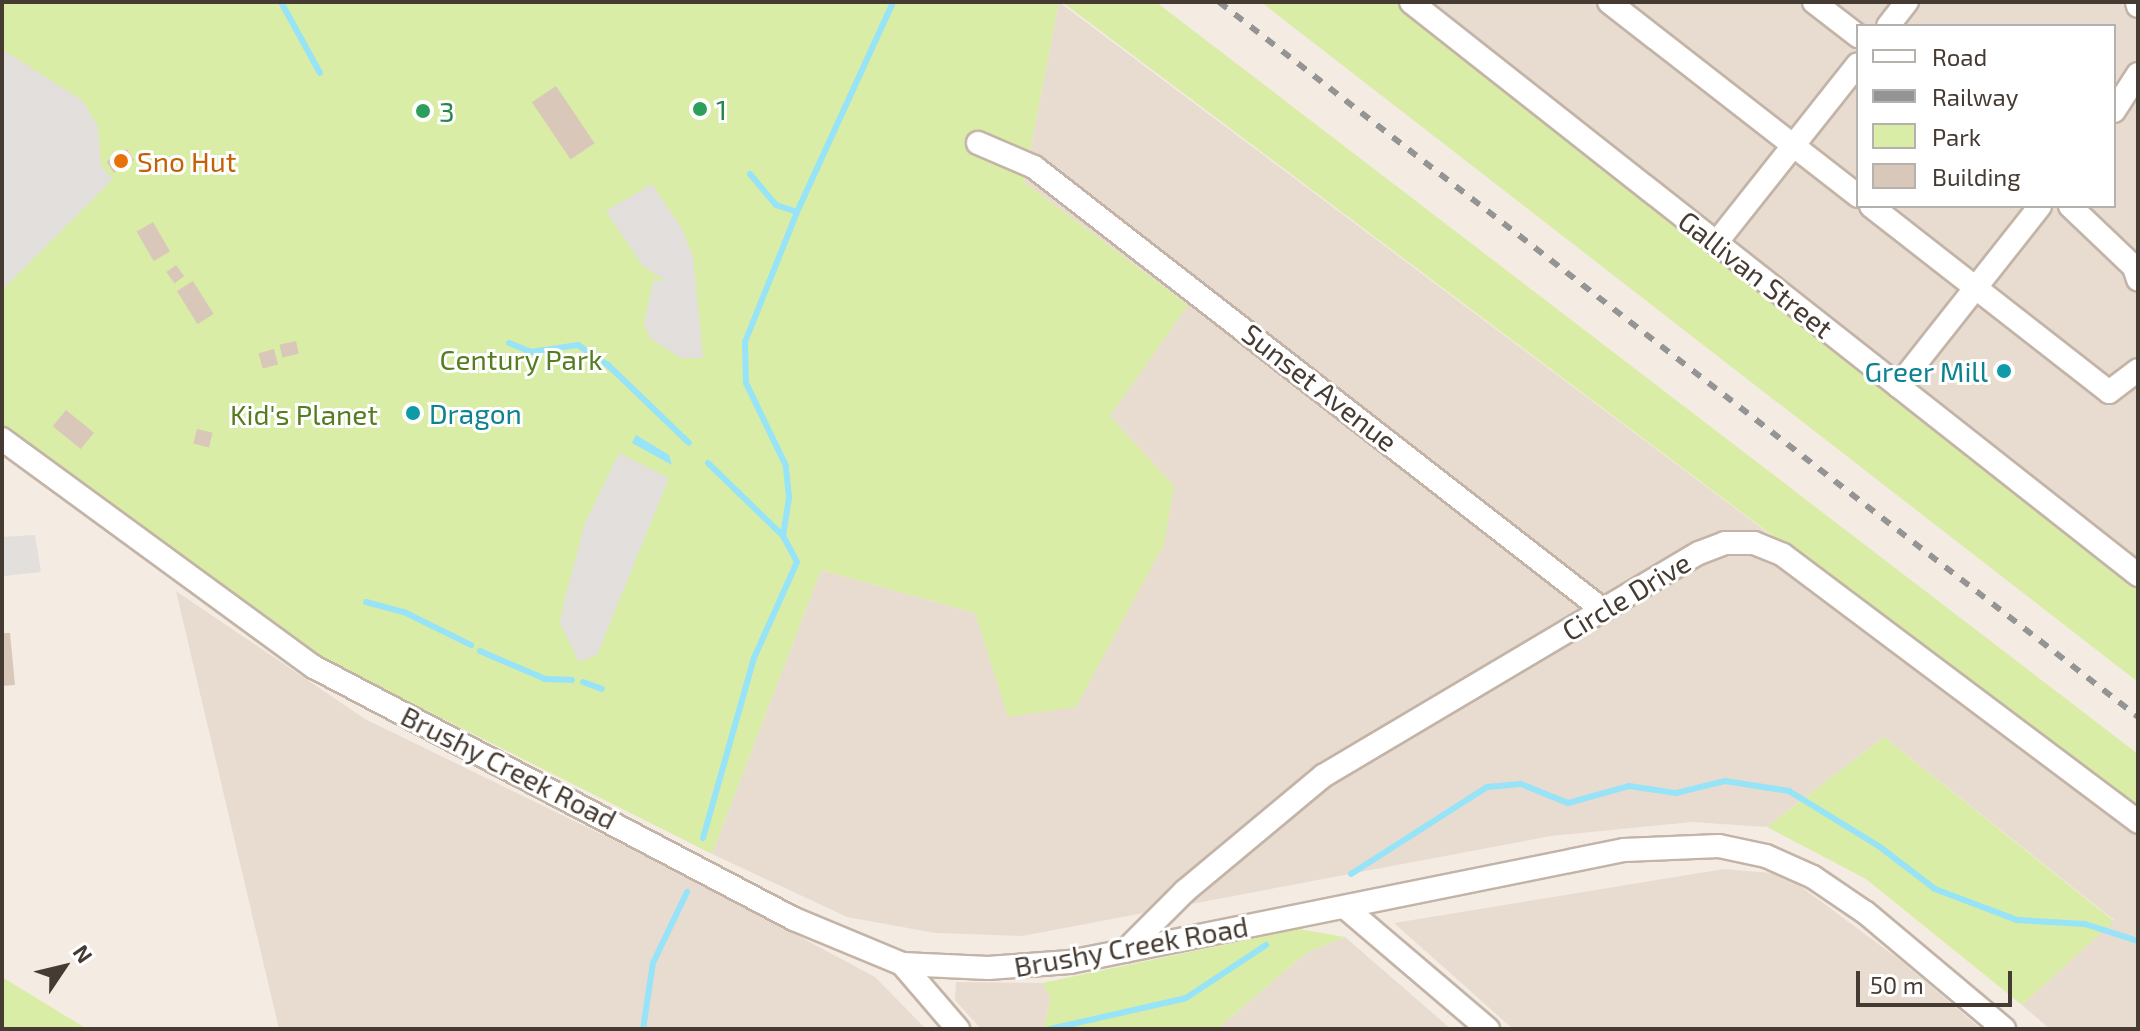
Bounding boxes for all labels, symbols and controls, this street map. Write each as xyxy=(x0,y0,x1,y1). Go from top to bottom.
legend xyxy=(1856,24,2116,208)
text: Road xyxy=(1932,42,1987,71)
text: Railway xyxy=(1932,82,2018,111)
place label: 1 xyxy=(716,92,727,126)
place label: 3 xyxy=(439,94,455,128)
marker: 1 xyxy=(691,100,709,118)
marker: 3 xyxy=(414,102,432,120)
text: Park xyxy=(1932,122,1981,151)
place label: Sno Hut xyxy=(137,144,236,178)
marker: Sno Hut xyxy=(112,152,130,170)
text: Building xyxy=(1932,162,2021,191)
street label: Gallivan Street xyxy=(1672,203,1840,345)
street label: Sunset Avenue xyxy=(1236,316,1404,458)
park label: Century Park xyxy=(439,342,603,376)
place label: Greer Mill xyxy=(1864,354,1988,388)
marker: Greer Mill xyxy=(1995,362,2013,380)
place label: Dragon xyxy=(429,396,522,430)
park label: Kid's Planet xyxy=(230,397,378,431)
marker: Dragon xyxy=(404,404,422,422)
street label: Circle Drive xyxy=(1556,545,1696,647)
street label: Brushy Creek Road xyxy=(395,698,623,836)
street label: Brushy Creek Road xyxy=(1011,909,1251,983)
north arrow xyxy=(24,927,104,1007)
text: N xyxy=(68,939,99,967)
scale bar xyxy=(1860,955,2016,1005)
text: 50 m xyxy=(1870,970,1924,999)

